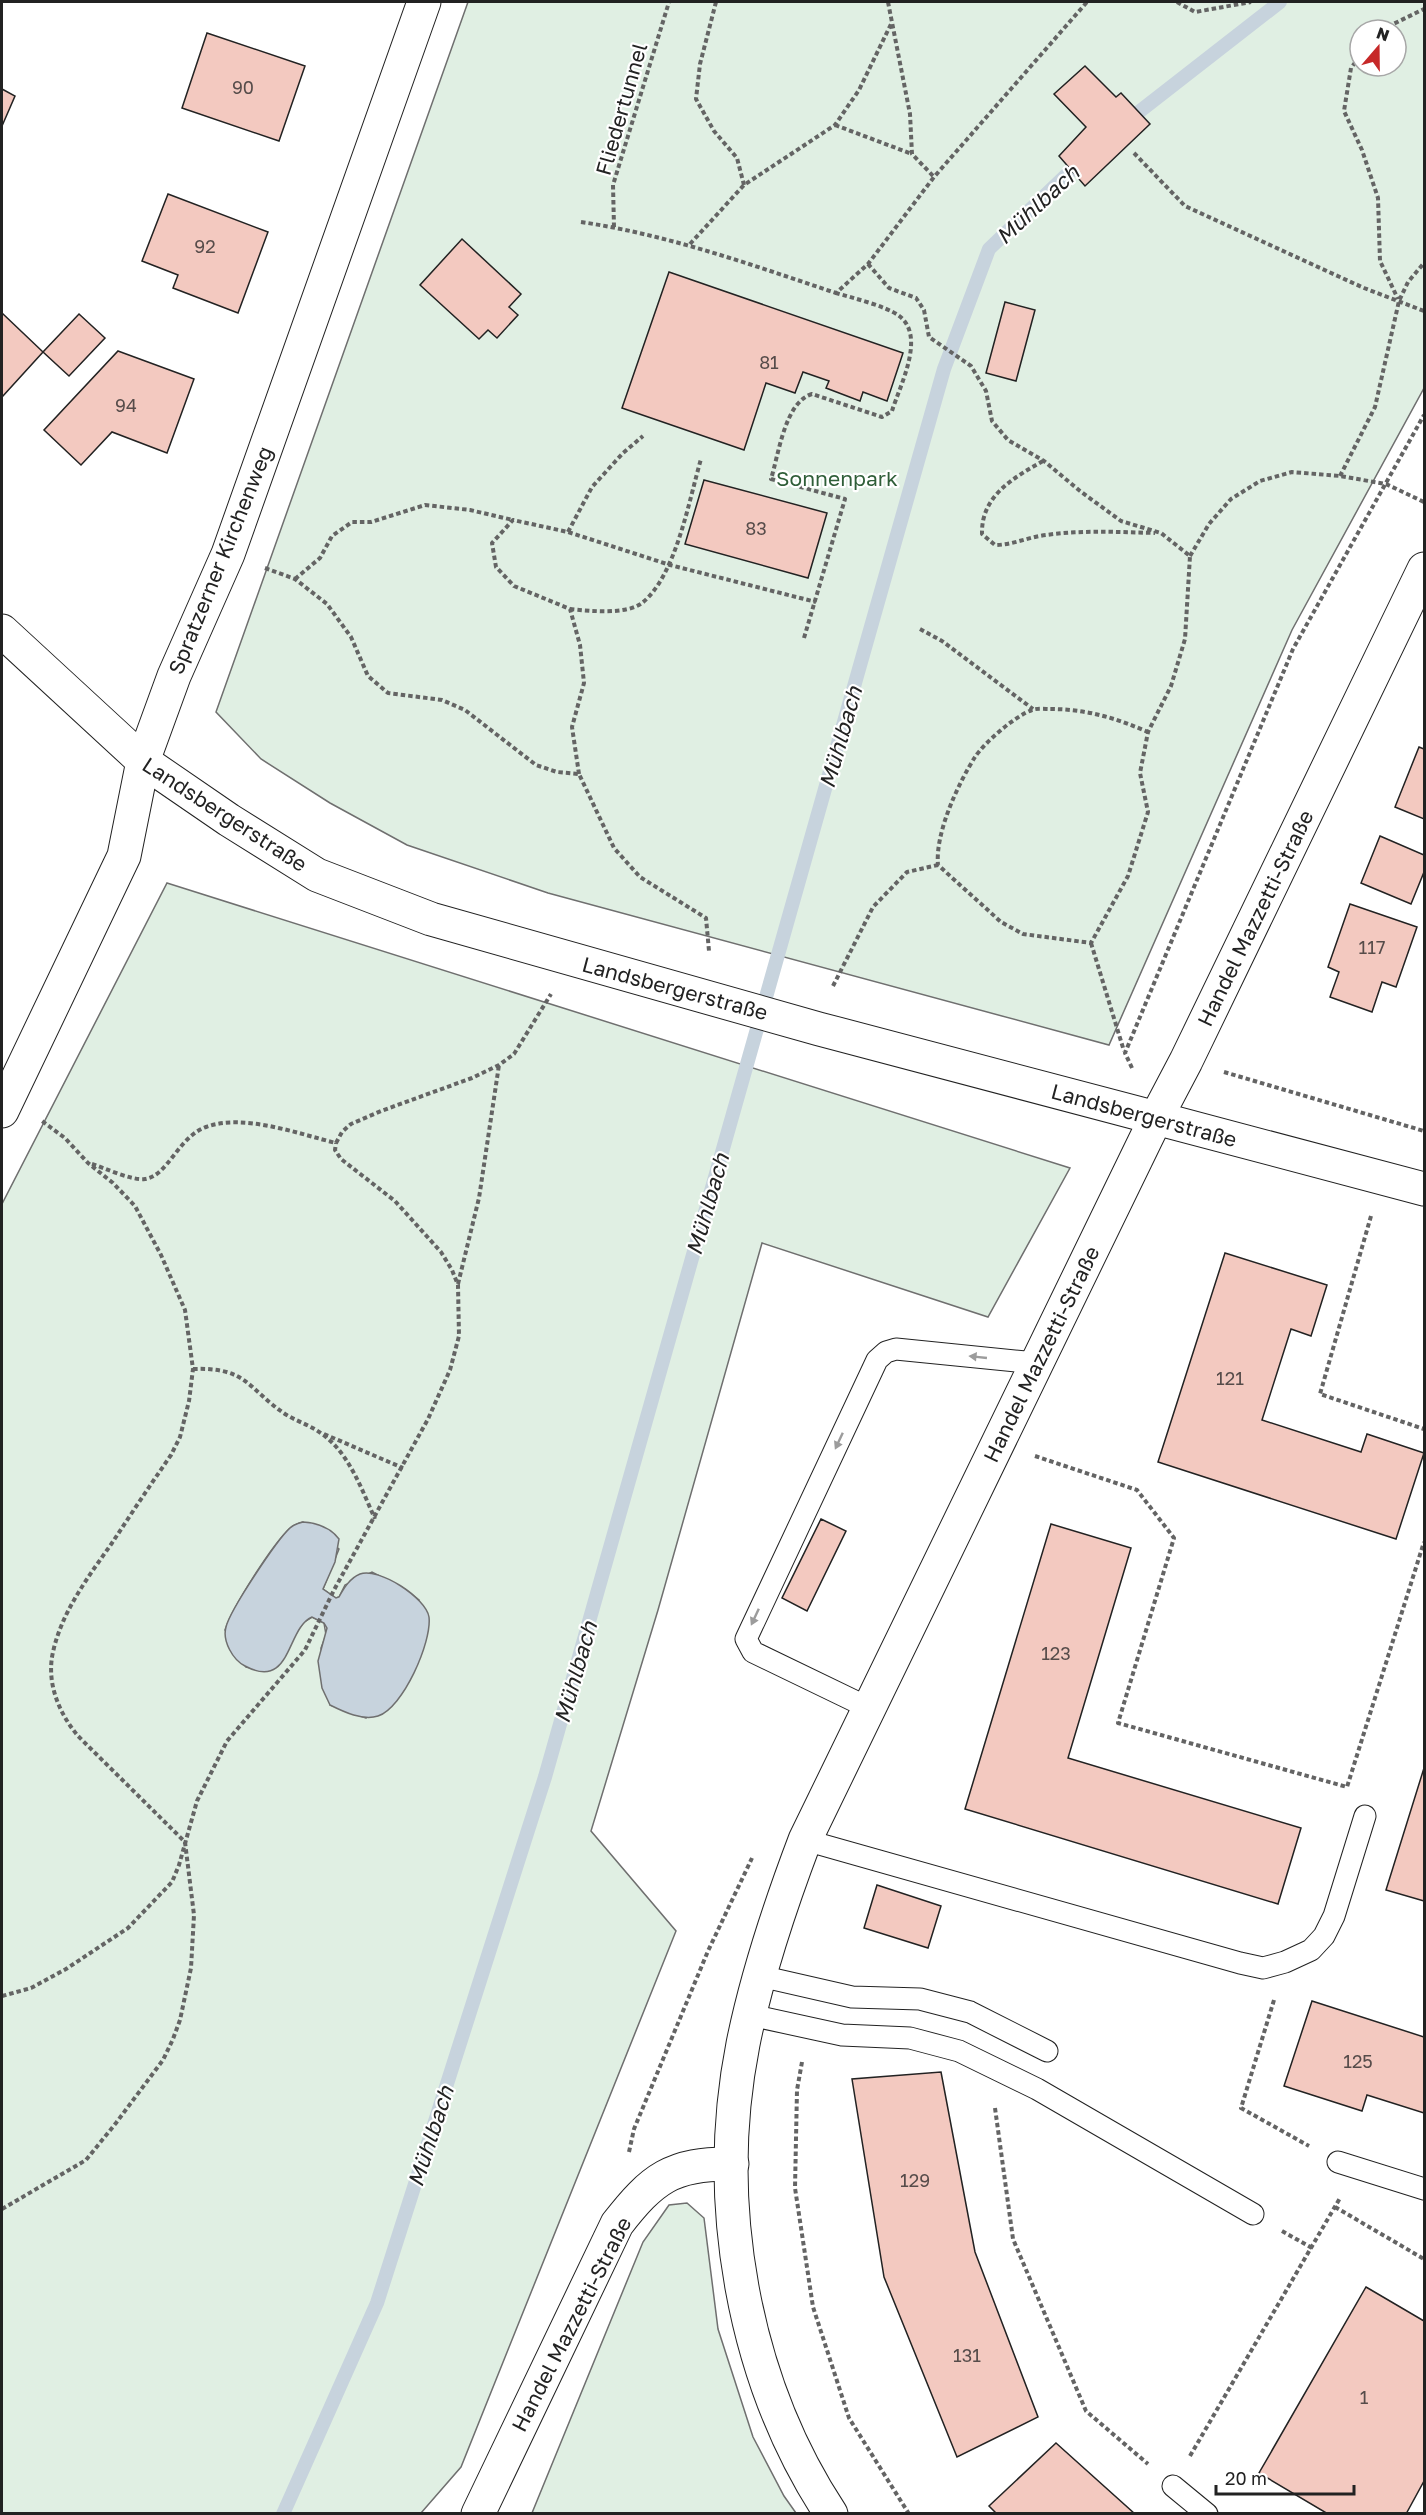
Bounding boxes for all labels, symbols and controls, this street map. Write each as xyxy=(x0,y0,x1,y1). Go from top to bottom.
north arrow xyxy=(1348,18,1408,78)
text: N xyxy=(1374,22,1392,45)
street label: Fliedertunnel xyxy=(590,40,652,178)
house number: 90 xyxy=(232,76,254,98)
water label: Mühlbach xyxy=(990,158,1085,249)
house number: 92 xyxy=(194,235,216,257)
house number: 81 xyxy=(759,351,779,373)
house number: 94 xyxy=(115,394,137,416)
street label: Spratzerner Kirchenweg xyxy=(162,442,278,678)
park label: Sonnenpark xyxy=(776,465,898,491)
house number: 83 xyxy=(745,517,767,539)
water label: Mühlbach xyxy=(813,682,868,791)
street label: Landsbergerstraße xyxy=(138,751,312,877)
street label: Handel Mazzetti-Straße xyxy=(1191,806,1319,1030)
house number: 117 xyxy=(1359,936,1386,958)
street label: Landsbergerstraße xyxy=(579,951,771,1025)
street label: Landsbergerstraße xyxy=(1048,1078,1240,1152)
water label: Mühlbach xyxy=(680,1149,735,1258)
street label: Handel Mazzetti-Straße xyxy=(977,1242,1105,1466)
one-way arrow xyxy=(969,1352,988,1362)
house number: 121 xyxy=(1216,1367,1244,1389)
one-way arrow xyxy=(834,1433,843,1450)
one-way arrow xyxy=(751,1609,760,1626)
water label: Mühlbach xyxy=(548,1617,603,1726)
house number: 123 xyxy=(1041,1642,1071,1664)
house number: 125 xyxy=(1343,2050,1373,2072)
water label: Mühlbach xyxy=(401,2081,459,2190)
house number: 129 xyxy=(900,2169,930,2191)
street label: Handel Mazzetti-Straße xyxy=(506,2212,636,2436)
house number: 131 xyxy=(953,2344,981,2366)
house number: 1 xyxy=(1360,2386,1369,2408)
scale bar xyxy=(1216,2458,1354,2496)
text: 20 m xyxy=(1225,2467,1267,2489)

